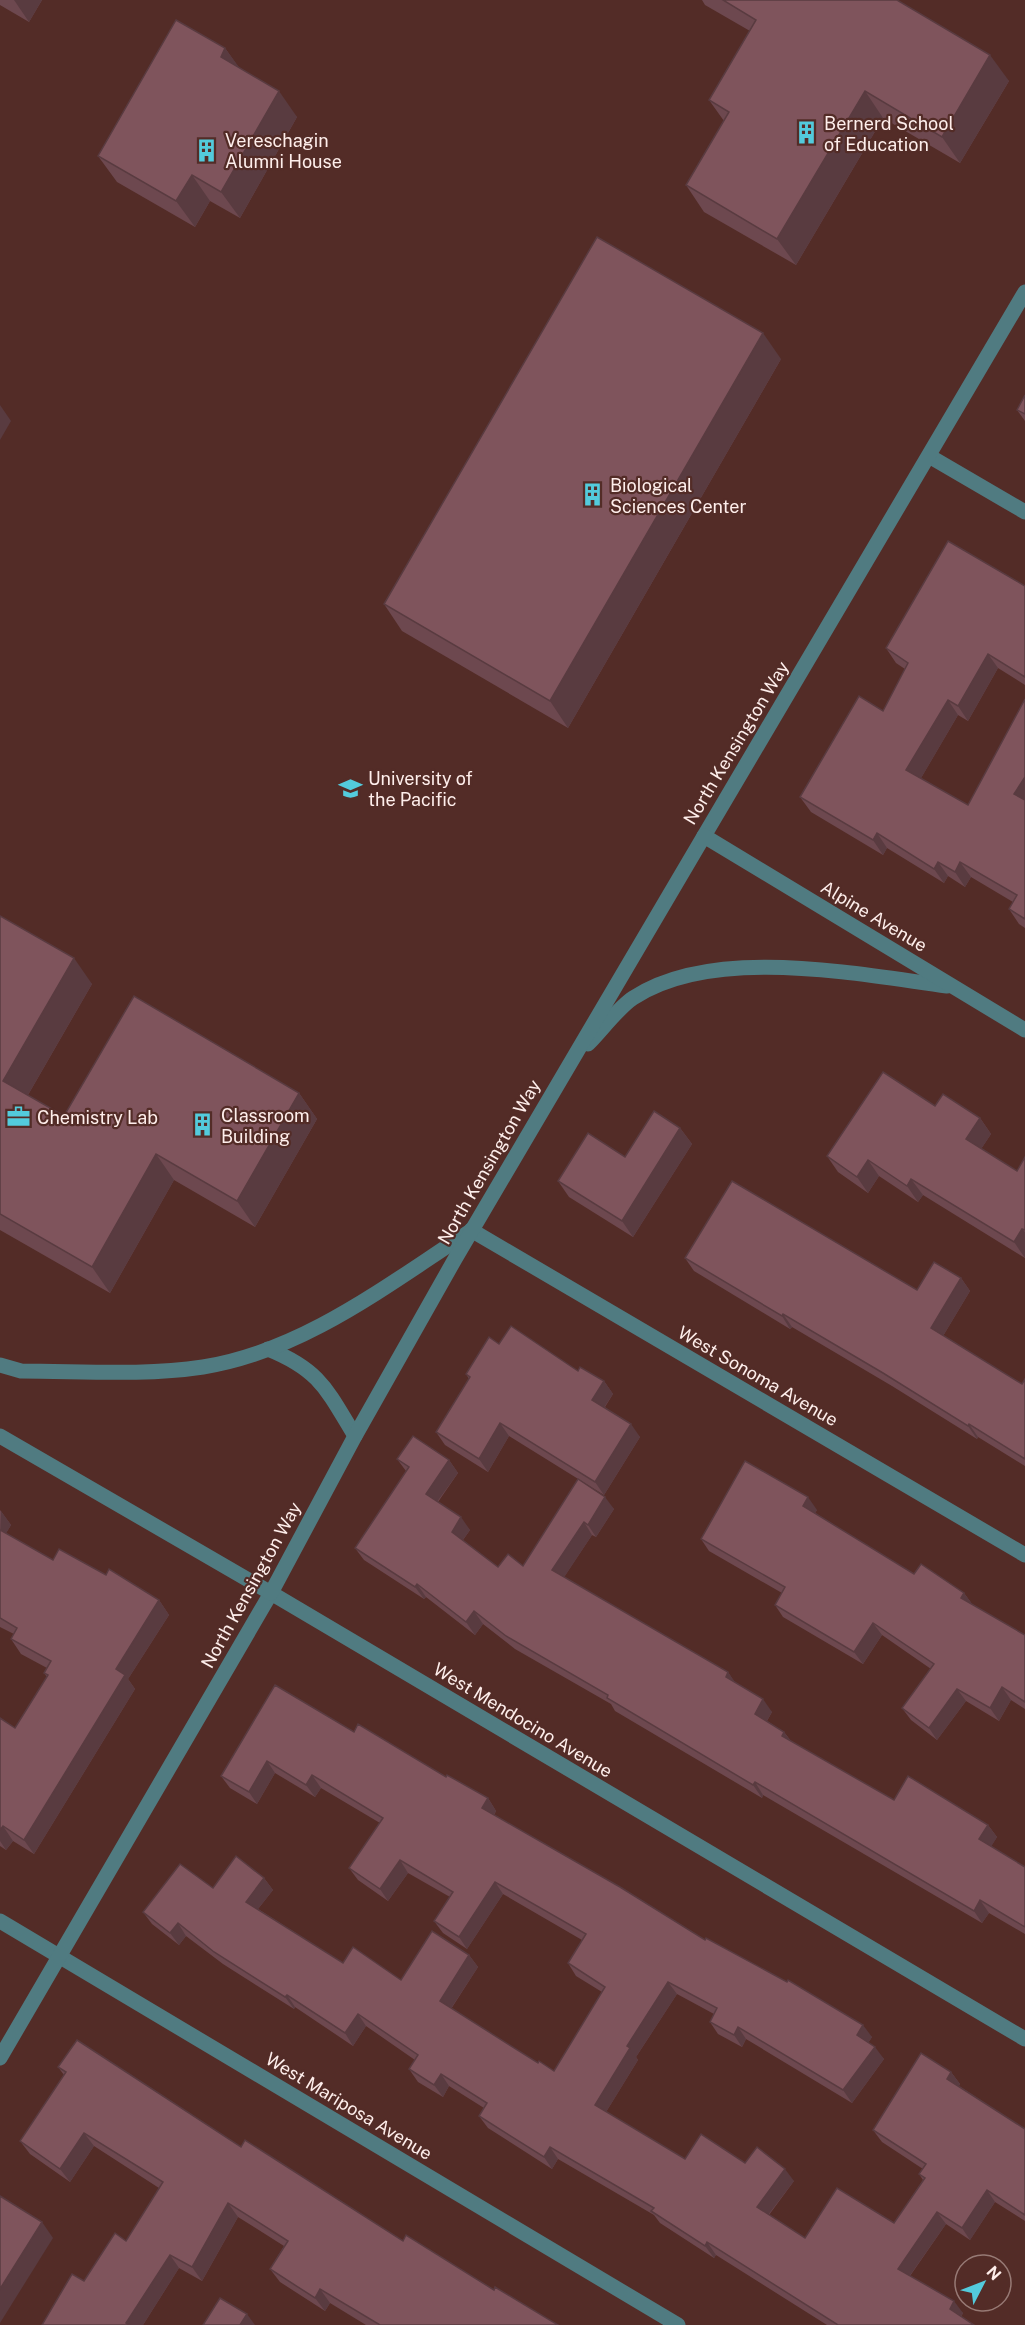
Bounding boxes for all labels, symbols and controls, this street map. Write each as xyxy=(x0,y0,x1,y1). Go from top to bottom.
place label: Bernerd School of Education xyxy=(824,113,954,155)
building icon: Bernerd School of Education xyxy=(793,120,819,146)
place label: Vereschagin Alumni House xyxy=(225,130,342,172)
building icon: Vereschagin Alumni House xyxy=(194,137,220,163)
place label: Biological Sciences Center xyxy=(610,475,747,517)
building icon: Biological Sciences Center xyxy=(579,482,605,508)
street label: North Kensington Way xyxy=(679,657,793,828)
place label: University of the Pacific xyxy=(368,768,473,810)
school or university icon: University of the Pacific xyxy=(337,775,363,801)
street label: Alpine Avenue xyxy=(817,876,931,956)
street label: North Kensington Way xyxy=(433,1076,545,1248)
office icon: Chemistry Lab xyxy=(6,1104,32,1130)
place label: Classroom Building xyxy=(221,1105,310,1147)
place label: Chemistry Lab xyxy=(37,1107,158,1128)
building icon: Classroom Building xyxy=(190,1112,216,1138)
street label: West Sonoma Avenue xyxy=(674,1322,842,1430)
street label: North Kensington Way xyxy=(197,1498,306,1672)
street label: West Mendocino Avenue xyxy=(430,1658,616,1782)
street label: West Mariposa Avenue xyxy=(262,2048,436,2164)
north arrow xyxy=(953,2253,1013,2313)
text: N xyxy=(983,2262,1005,2284)

